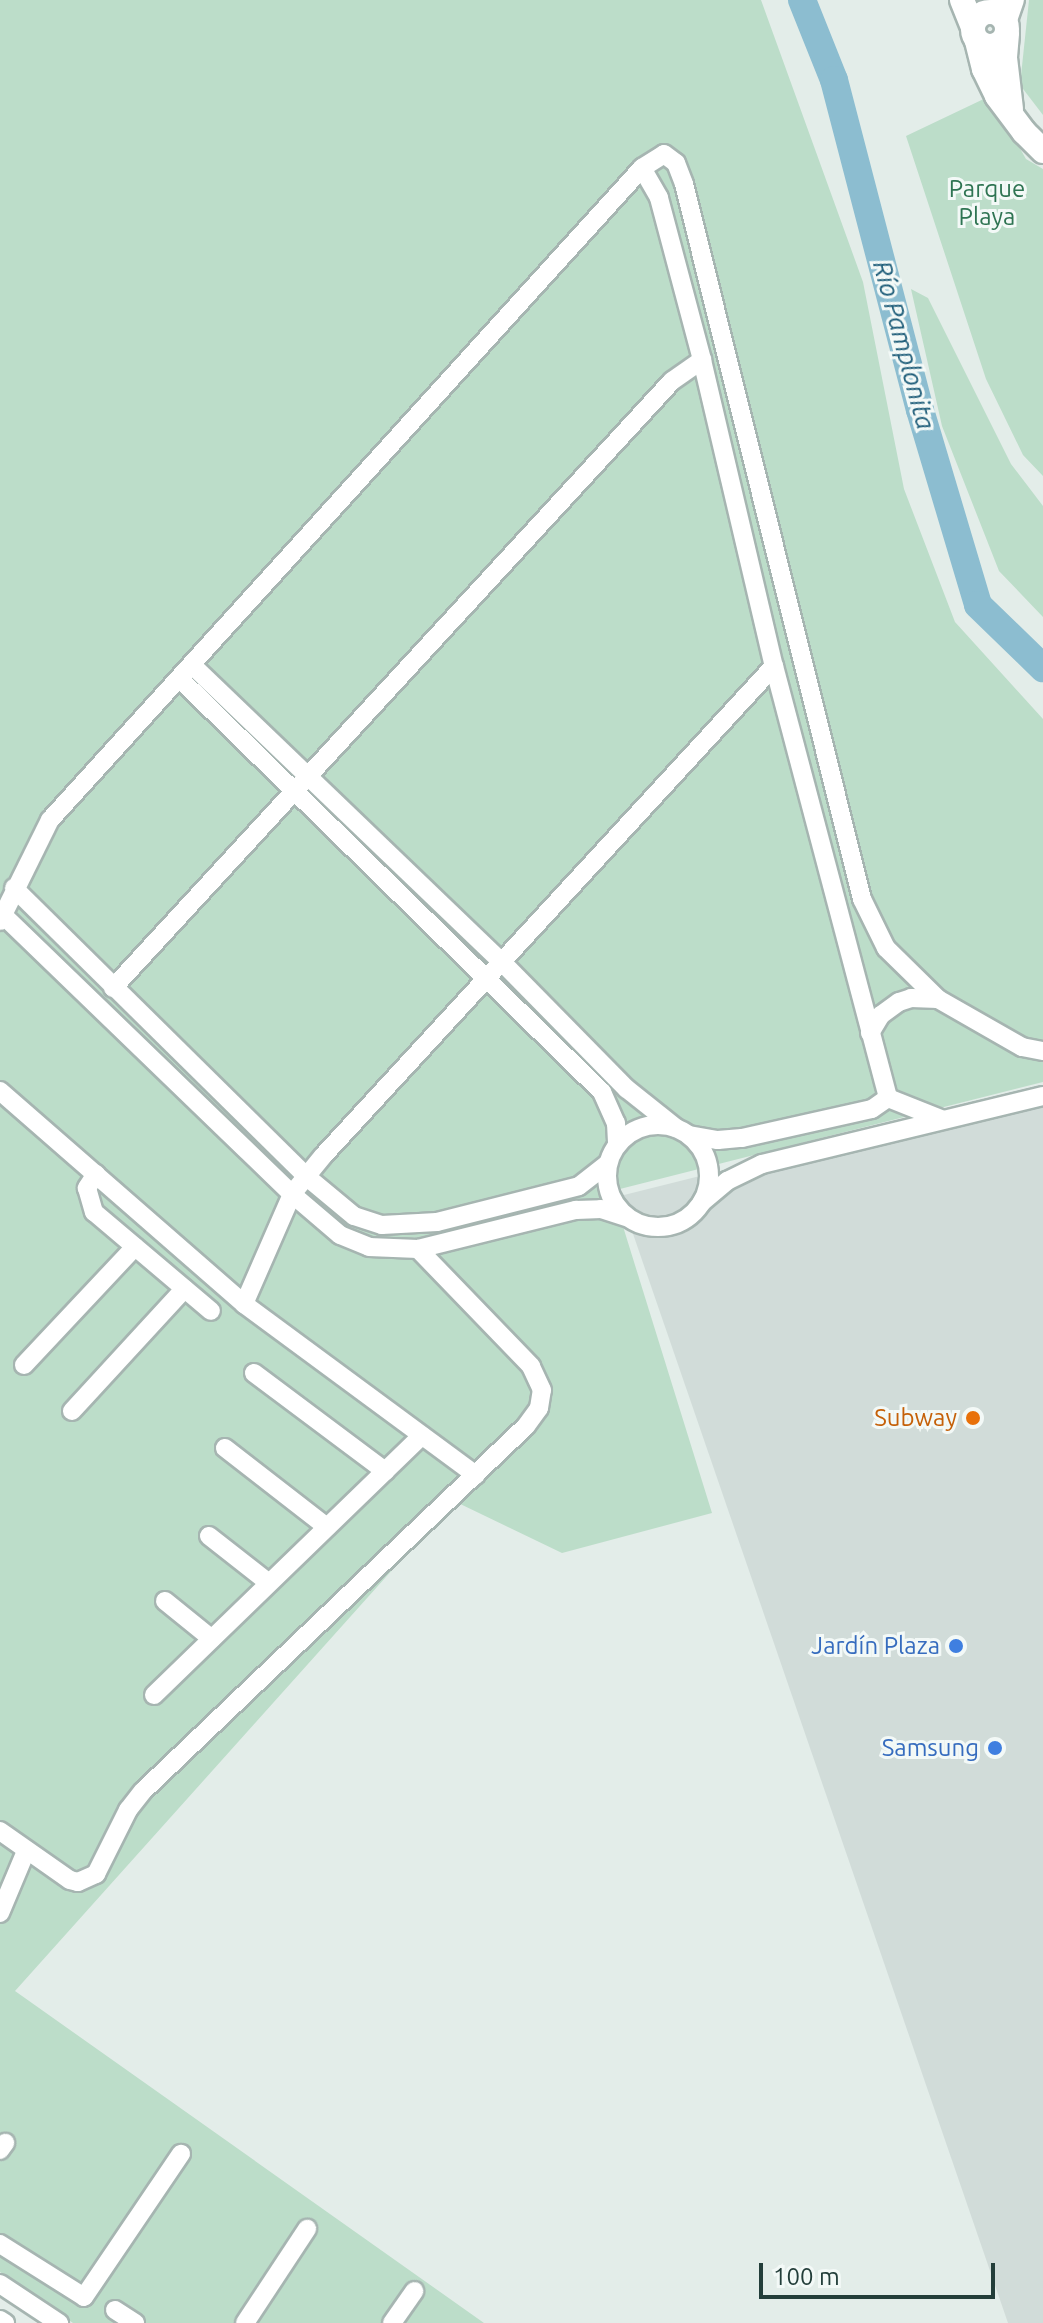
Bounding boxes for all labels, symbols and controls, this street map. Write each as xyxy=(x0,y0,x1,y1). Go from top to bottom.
park label: Parque Playa xyxy=(949,175,1025,231)
water label: Río Pamplonita xyxy=(866,257,942,433)
place label: Subway xyxy=(874,1404,957,1432)
marker: Subway xyxy=(964,1409,982,1427)
place label: Jardín Plaza xyxy=(811,1632,940,1660)
marker: Jardín Plaza xyxy=(947,1637,965,1655)
place label: Samsung xyxy=(882,1734,979,1762)
marker: Samsung xyxy=(986,1739,1004,1757)
scale bar xyxy=(763,2247,999,2297)
text: 100 m xyxy=(773,2263,840,2290)

